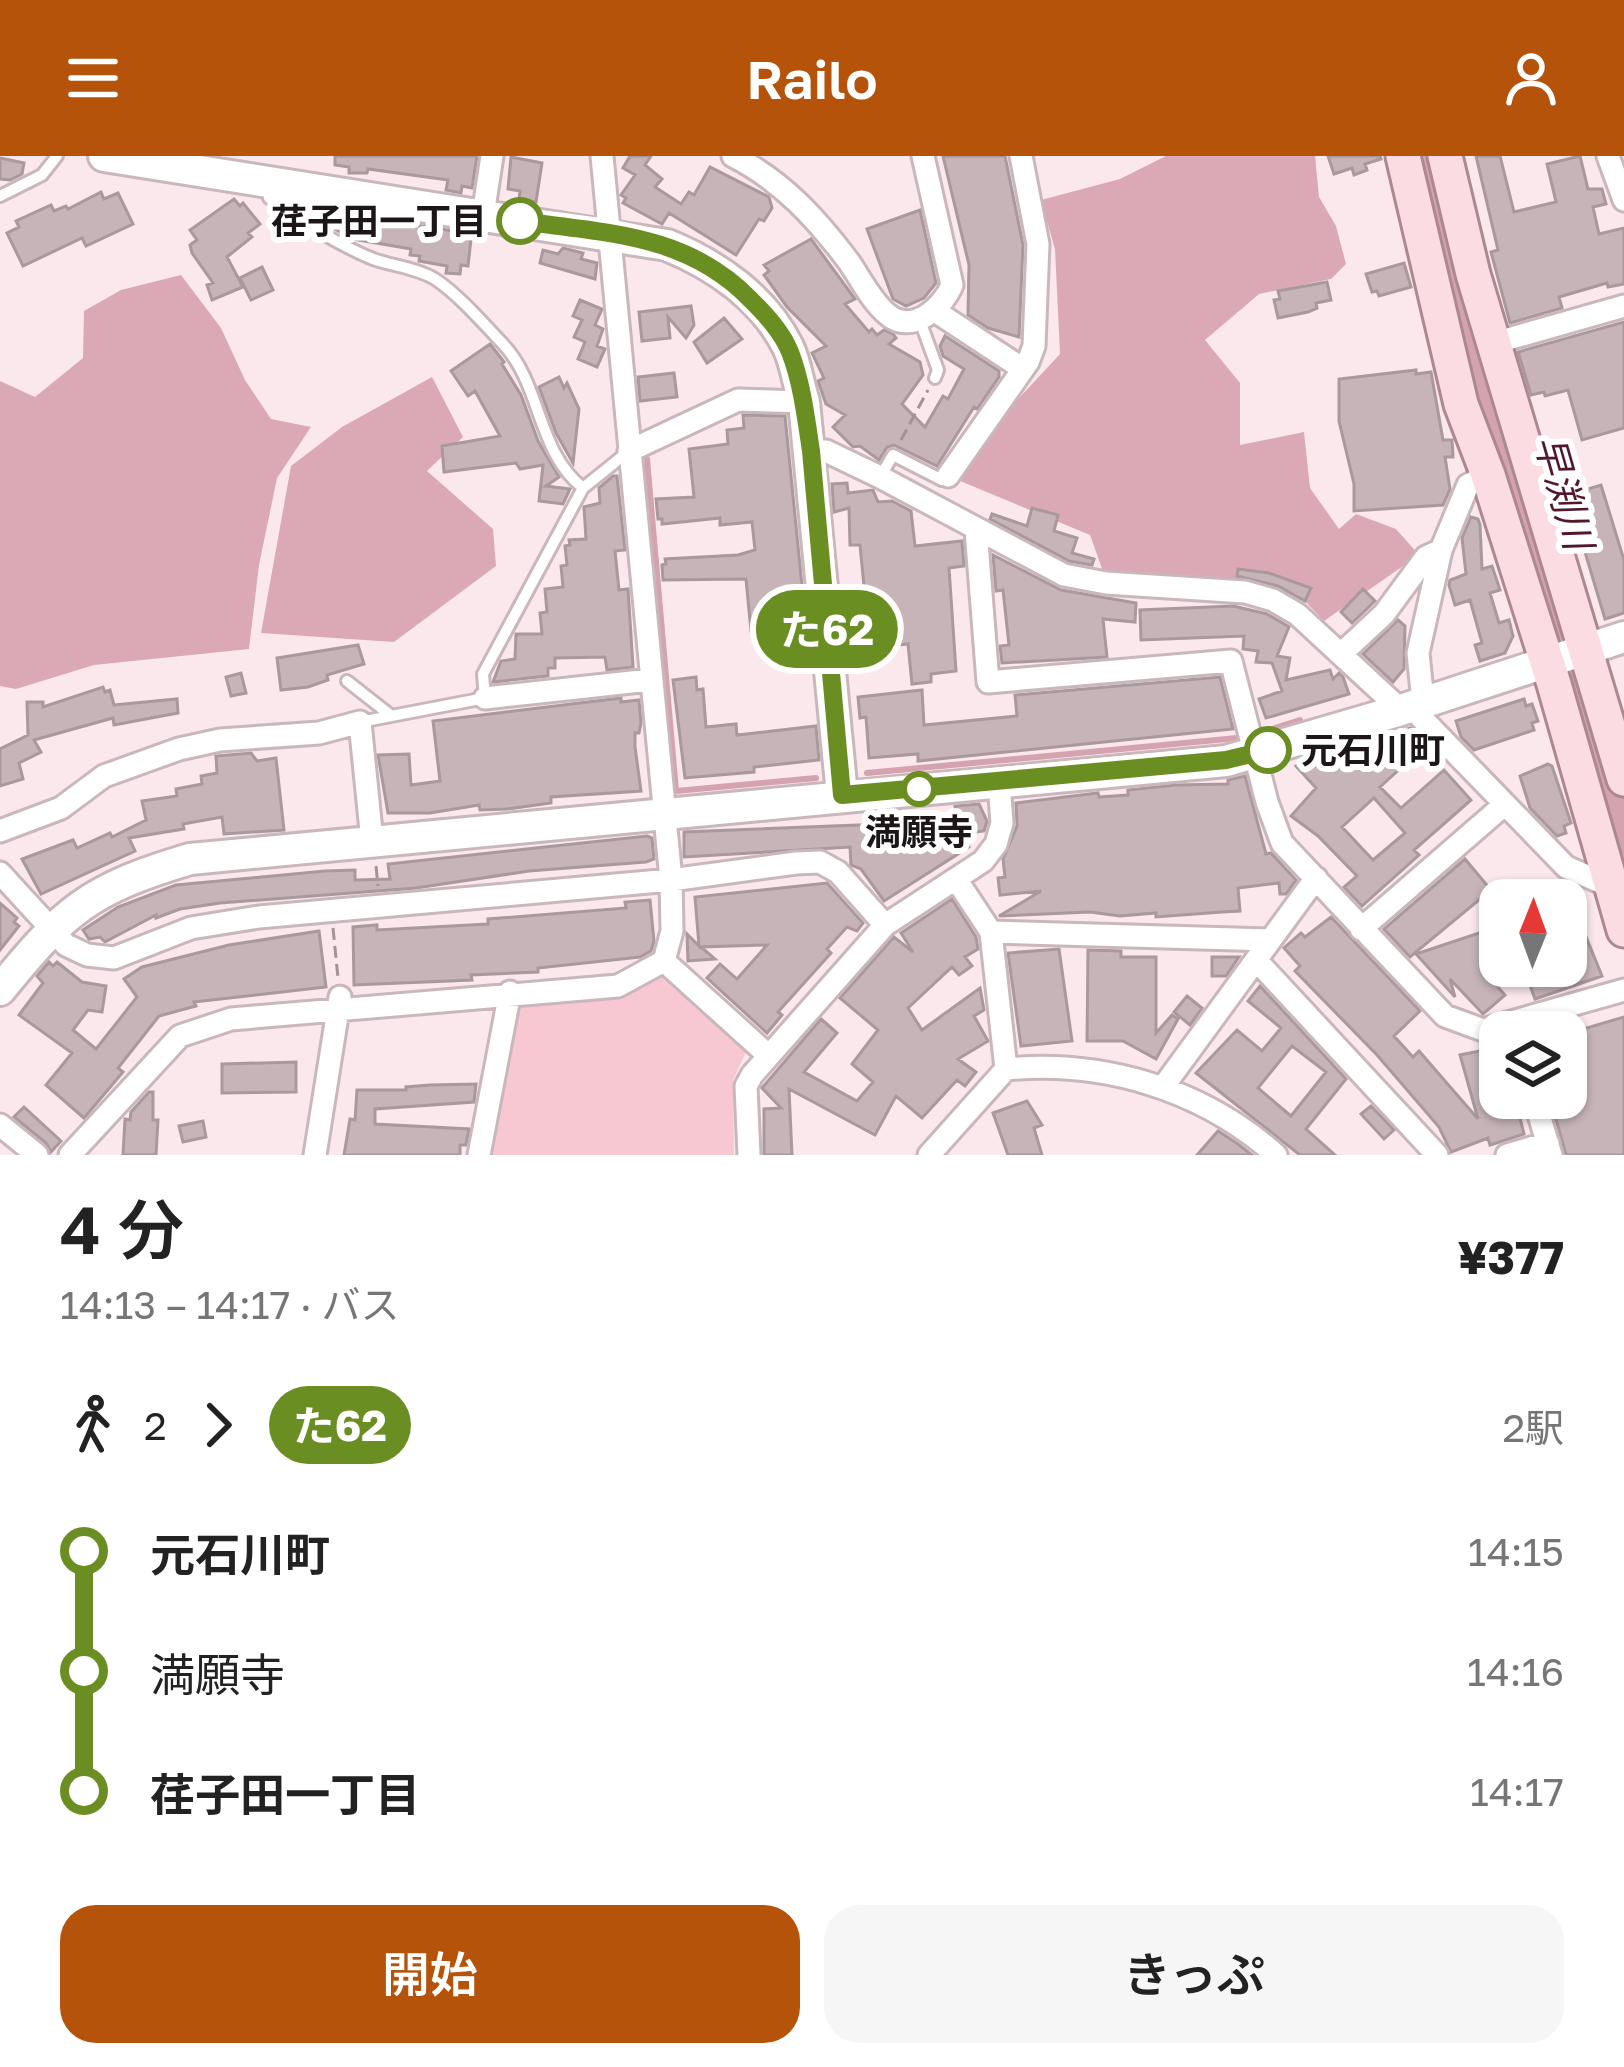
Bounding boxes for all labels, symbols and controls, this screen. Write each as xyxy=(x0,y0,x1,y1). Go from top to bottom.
icon: menu xyxy=(60,45,126,111)
icon: person xyxy=(1498,45,1564,111)
text: Railo xyxy=(746,46,878,111)
place label: 荏子田一丁目 xyxy=(271,199,487,242)
marker: 荏子田一丁目 xyxy=(498,199,542,243)
water label: 早渕川 xyxy=(1526,429,1604,558)
line badge: た62 xyxy=(758,590,896,668)
text: た62 xyxy=(780,604,874,654)
marker: 元石川町 xyxy=(1246,728,1290,772)
place label: 元石川町 xyxy=(1301,728,1445,771)
marker: 満願寺 xyxy=(903,773,935,805)
place label: 満願寺 xyxy=(865,810,973,853)
north arrow xyxy=(1479,879,1587,987)
map controls xyxy=(1479,879,1587,1119)
button: layers xyxy=(1479,1011,1587,1119)
text: 4 分 xyxy=(60,1189,184,1269)
text: ¥377 xyxy=(1458,1230,1564,1284)
text: 14:13 – 14:17 · バス xyxy=(60,1281,400,1328)
icon: walk xyxy=(60,1392,126,1458)
icon: forward xyxy=(185,1392,251,1458)
text: た62 xyxy=(293,1400,387,1450)
text: 2 xyxy=(144,1402,167,1449)
text: 2駅 xyxy=(1502,1404,1564,1451)
text: 元石川町 xyxy=(150,1527,330,1581)
text: 14:15 xyxy=(1468,1528,1564,1575)
text: 満願寺 xyxy=(150,1647,285,1701)
text: 14:16 xyxy=(1467,1648,1564,1695)
text: 荏子田一丁目 xyxy=(150,1767,420,1821)
text: 14:17 xyxy=(1470,1768,1564,1815)
button: 開始 xyxy=(60,1905,800,2043)
button: きっぷ xyxy=(824,1905,1564,2043)

